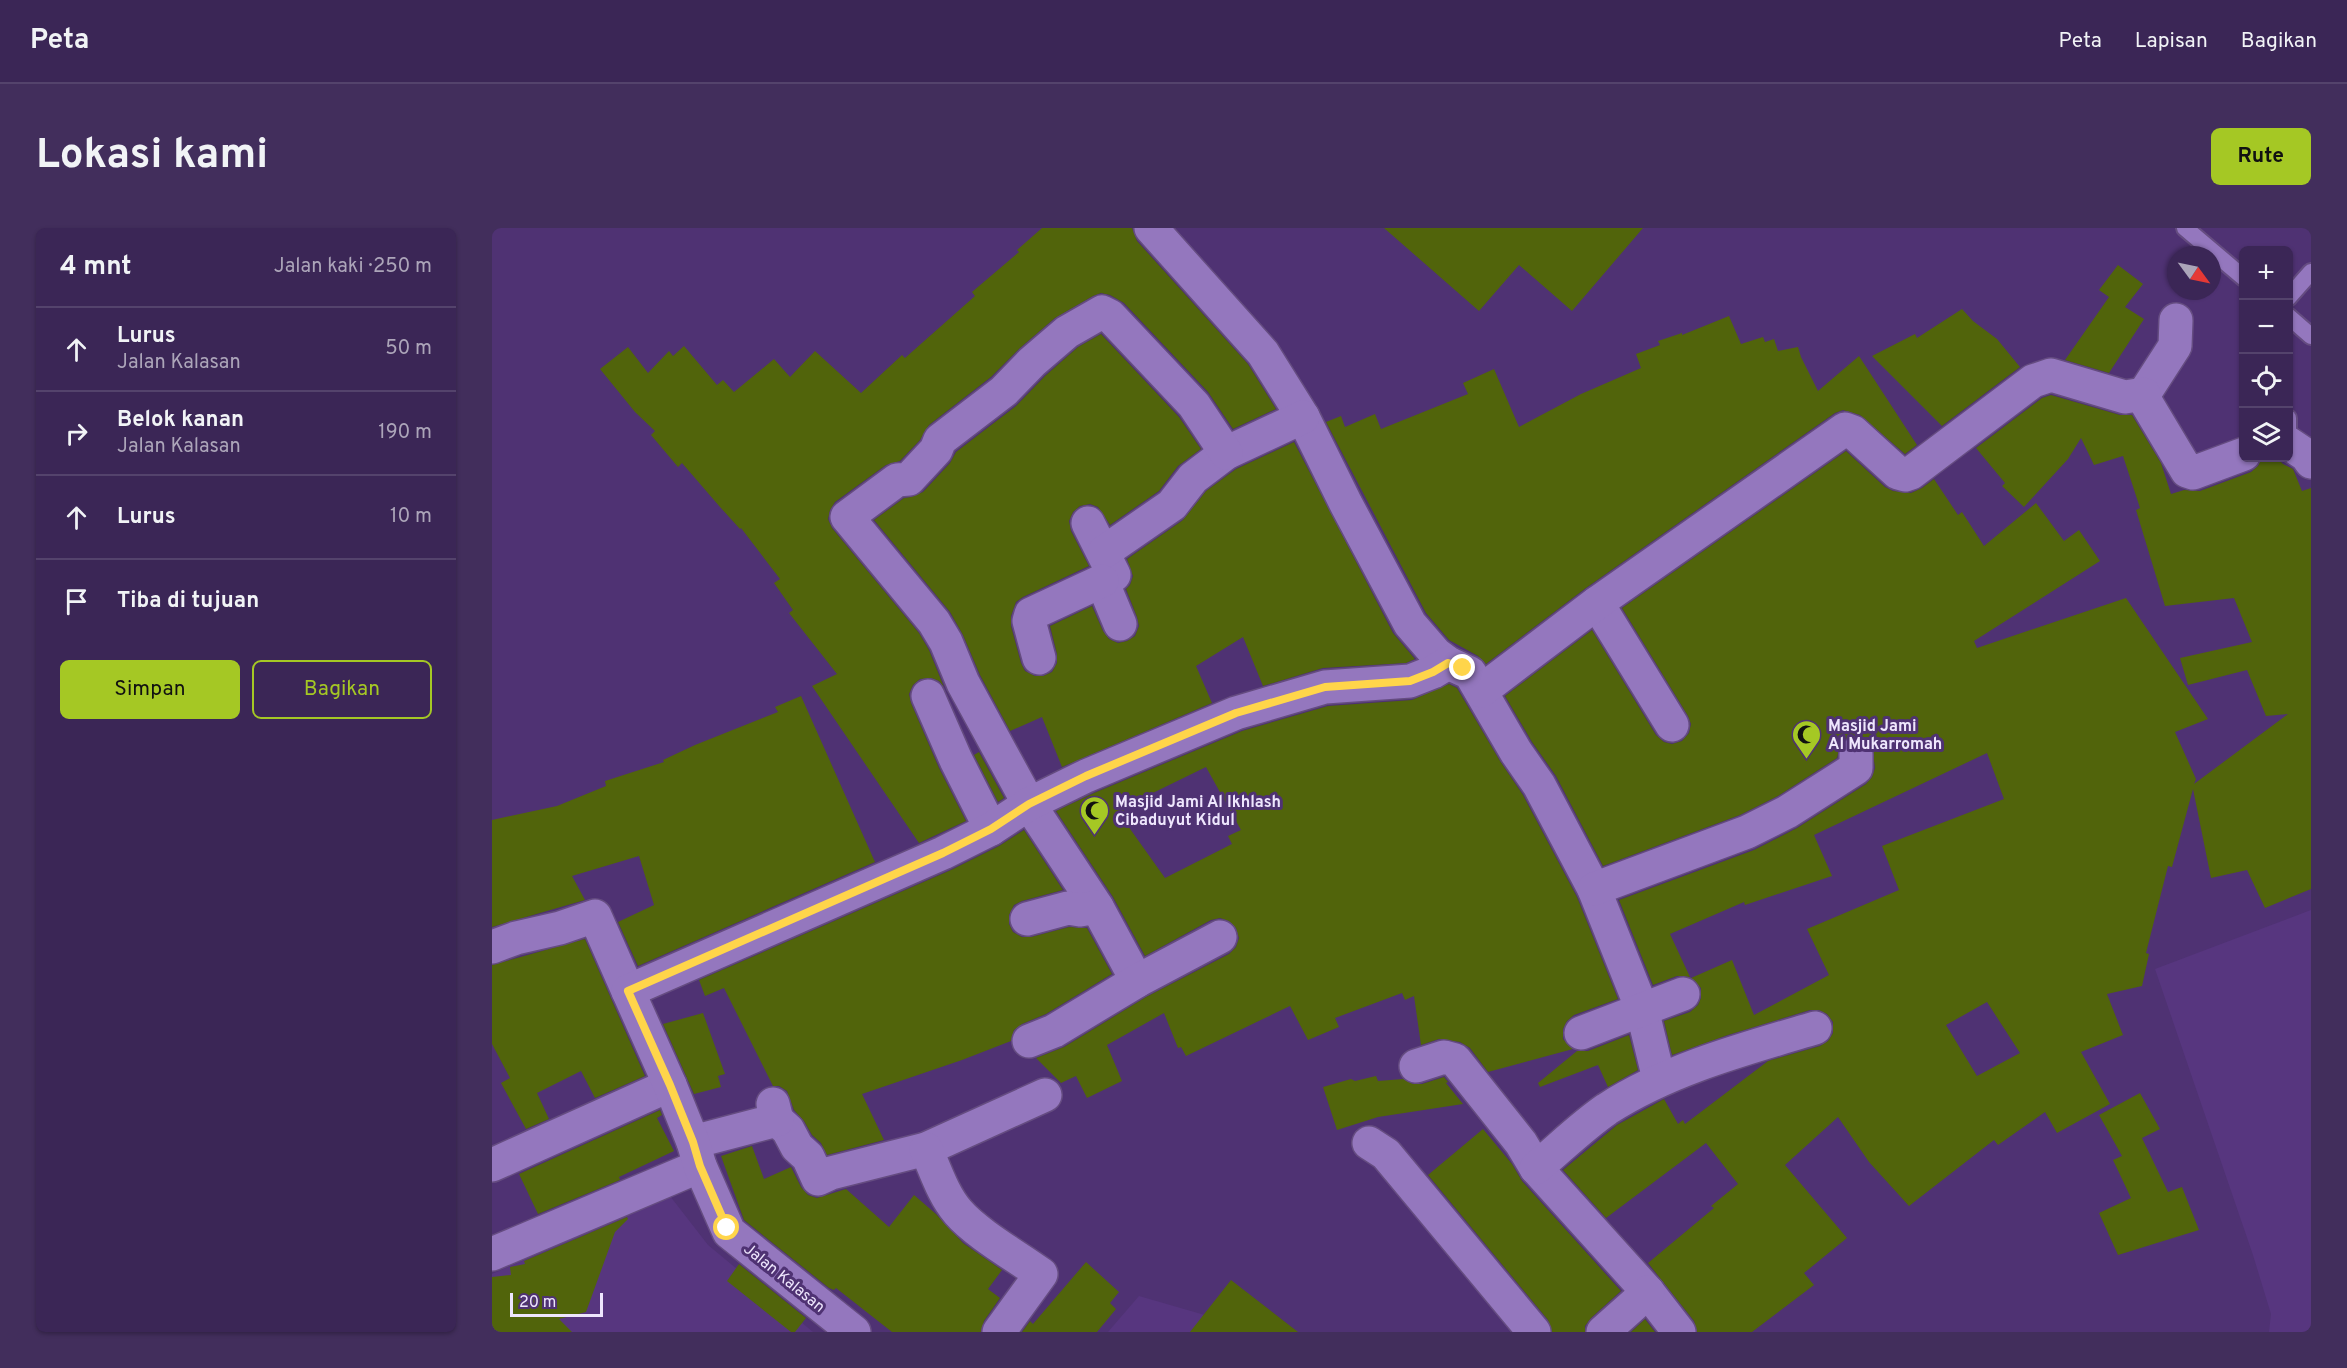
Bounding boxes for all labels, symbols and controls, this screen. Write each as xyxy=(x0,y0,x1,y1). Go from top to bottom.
text: Peta xyxy=(30,23,89,59)
text: Peta xyxy=(2059,28,2102,55)
text: Lapisan xyxy=(2135,28,2208,55)
text: Bagikan xyxy=(2241,28,2317,55)
button: Rute xyxy=(2211,128,2311,185)
text: Lokasi kami xyxy=(36,130,268,183)
north arrow xyxy=(2167,246,2221,300)
map controls xyxy=(2239,246,2293,462)
button: + xyxy=(2239,246,2293,300)
text: 4 mnt xyxy=(60,251,131,284)
text: Jalan kaki · 250 m xyxy=(274,254,432,280)
button: − xyxy=(2239,300,2293,354)
text: Lurus xyxy=(117,323,176,350)
icon: ahead xyxy=(60,333,93,366)
text: 50 m xyxy=(385,336,432,362)
text: Jalan Kalasan xyxy=(117,350,241,376)
button: locate xyxy=(2239,354,2293,408)
text: Belok kanan xyxy=(117,407,244,434)
button: layers xyxy=(2239,408,2293,462)
icon: right xyxy=(60,417,93,450)
text: 190 m xyxy=(378,420,432,446)
text: Jalan Kalasan xyxy=(117,434,241,460)
icon: ahead xyxy=(60,501,93,534)
text: Lurus xyxy=(117,504,176,531)
text: 10 m xyxy=(390,504,432,530)
icon: arrive xyxy=(60,585,93,618)
text: Tiba di tujuan xyxy=(117,588,259,615)
route end xyxy=(1449,654,1475,680)
button: Simpan xyxy=(60,660,240,719)
button: Bagikan xyxy=(252,660,432,719)
place label: Masjid Jami Al Mukarromah xyxy=(1828,717,1942,755)
mosque icon: Masjid Jami Al Mukarromah xyxy=(1791,718,1823,760)
place label: Masjid Jami Al Ikhlash Cibaduyut Kidul xyxy=(1115,793,1281,831)
mosque icon: Masjid Jami Al Ikhlash Cibaduyut Kidul xyxy=(1078,794,1110,836)
route start xyxy=(713,1214,739,1240)
street label: Jalan Kalasan xyxy=(739,1240,829,1317)
scale bar xyxy=(510,1290,603,1318)
text: 20 m xyxy=(519,1293,556,1313)

